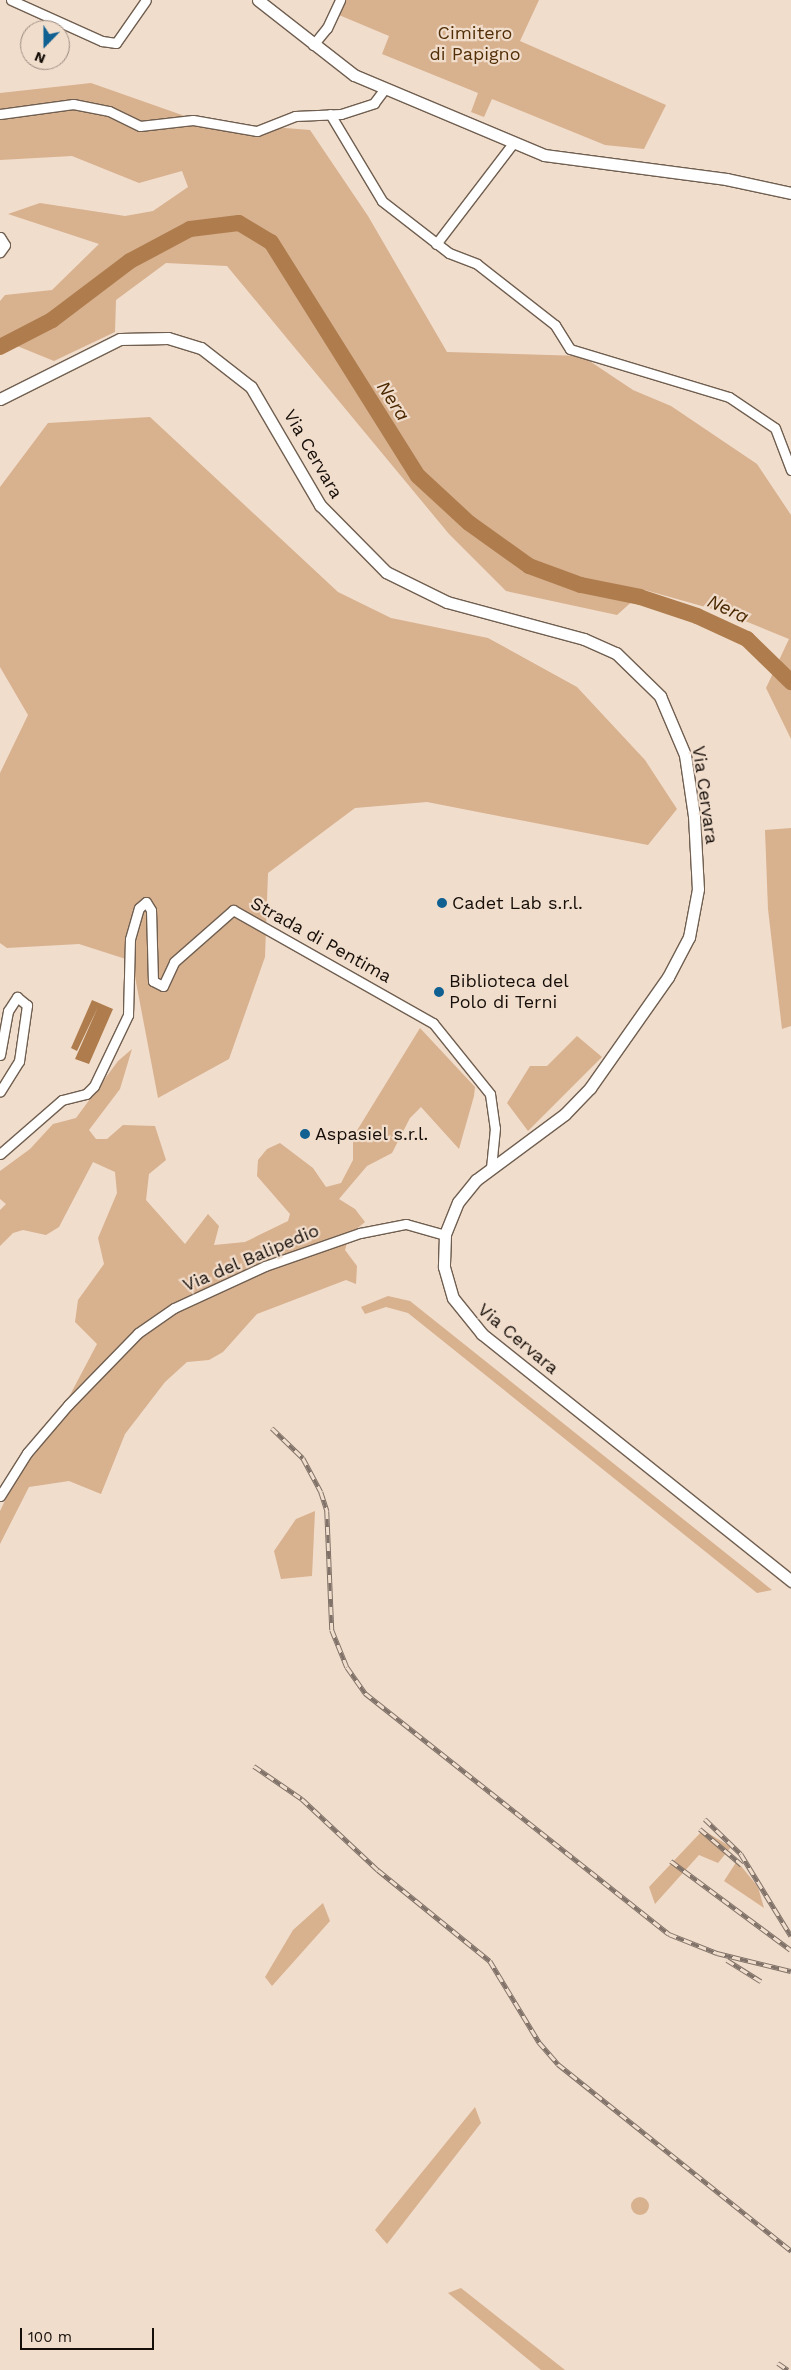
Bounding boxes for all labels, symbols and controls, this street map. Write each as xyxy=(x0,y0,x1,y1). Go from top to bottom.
north arrow xyxy=(20,20,70,70)
park label: Cimitero di Papigno xyxy=(430,23,520,66)
text: N xyxy=(32,49,48,67)
water label: Nera xyxy=(372,377,414,425)
street label: Via Cervara xyxy=(279,406,347,502)
water label: Nera xyxy=(704,590,752,628)
street label: Via Cervara xyxy=(687,744,723,846)
street label: Strada di Pentima xyxy=(247,892,395,988)
place label: Cadet Lab s.r.l. xyxy=(452,892,583,914)
marker: Cadet Lab s.r.l. xyxy=(436,897,448,909)
place label: Biblioteca del Polo di Terni xyxy=(449,971,569,1014)
marker: Biblioteca del Polo di Terni xyxy=(433,986,445,998)
place label: Aspasiel s.r.l. xyxy=(315,1123,429,1145)
marker: Aspasiel s.r.l. xyxy=(299,1128,311,1140)
street label: Via del Balipedio xyxy=(179,1219,323,1297)
street label: Via Cervara xyxy=(473,1299,563,1379)
scale bar xyxy=(22,2318,156,2350)
text: 100 m xyxy=(28,2328,72,2346)

